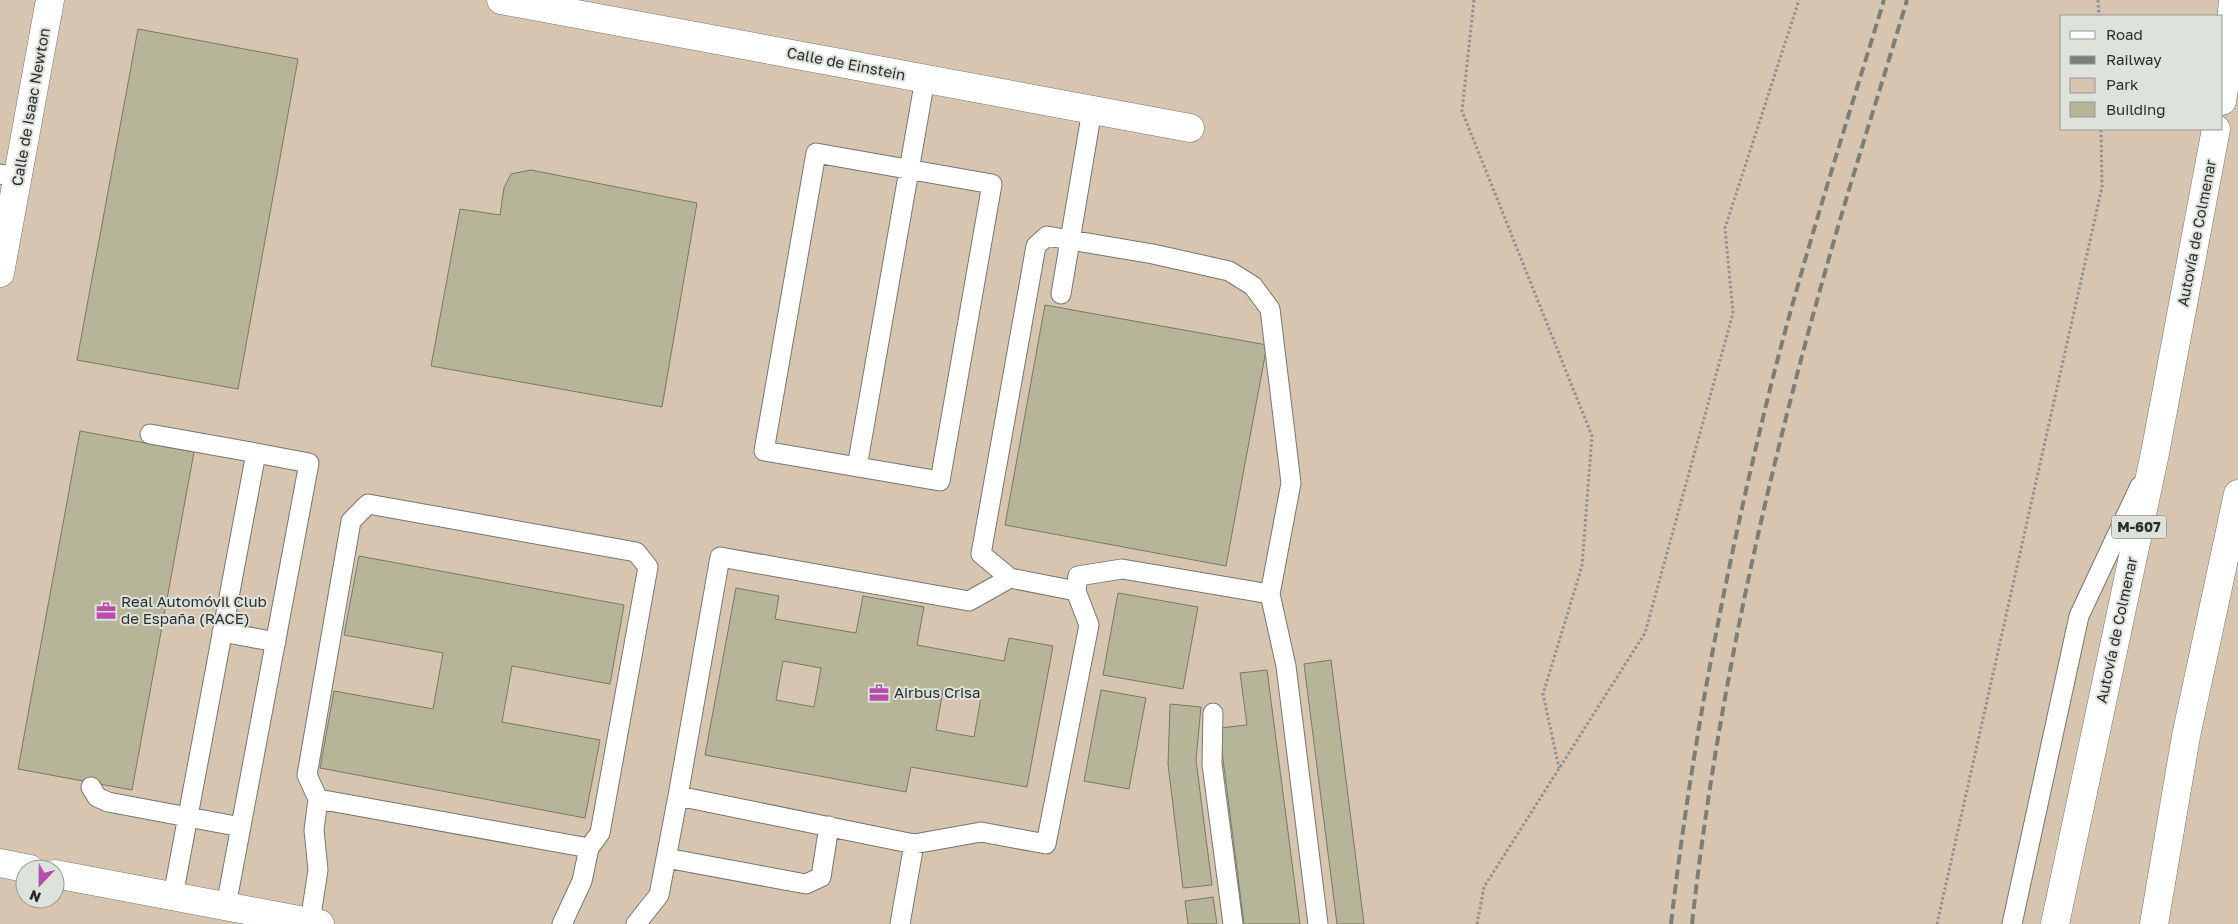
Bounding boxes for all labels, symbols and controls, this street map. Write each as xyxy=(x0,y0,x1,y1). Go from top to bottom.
legend xyxy=(2060,15,2223,130)
text: Road xyxy=(2106,25,2143,43)
street label: Calle de Isaac Newton xyxy=(7,26,53,187)
street label: Calle de Einstein xyxy=(785,43,907,83)
text: Railway xyxy=(2106,50,2162,68)
text: Park xyxy=(2106,75,2139,93)
text: Building xyxy=(2106,100,2166,118)
street label: Autovía de Colmenar xyxy=(2173,158,2219,308)
road number: M-607 xyxy=(2112,516,2166,538)
street label: Autovía de Colmenar xyxy=(2092,555,2140,705)
place label: Real Automóvil Club de España (RACE) xyxy=(121,592,267,627)
office icon: Real Automóvil Club de España (RACE) xyxy=(95,600,117,622)
office icon: Airbus Crisa xyxy=(868,682,890,704)
place label: Airbus Crisa xyxy=(894,683,980,701)
north arrow xyxy=(15,859,65,909)
text: N xyxy=(27,887,43,906)

